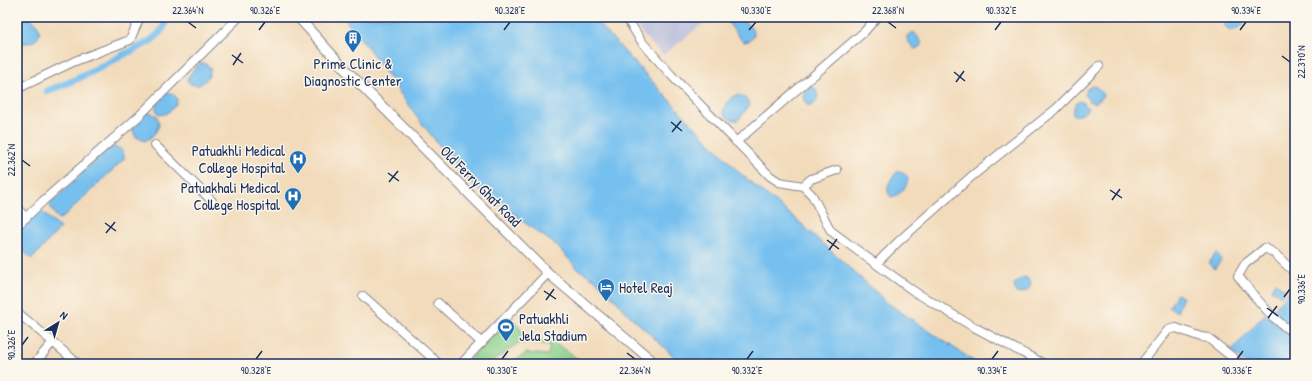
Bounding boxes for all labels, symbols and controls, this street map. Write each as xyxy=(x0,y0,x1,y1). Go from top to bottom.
text: 22.364°N xyxy=(172,4,204,17)
text: 90.326°E xyxy=(250,4,281,17)
text: 90.328°E xyxy=(495,4,526,17)
text: 90.330°E xyxy=(741,4,772,17)
text: 22.368°N xyxy=(872,4,904,17)
text: 90.332°E xyxy=(986,4,1017,17)
text: 90.334°E xyxy=(1231,4,1261,17)
building icon: Prime Clinic & Diagnostic Center xyxy=(343,28,363,53)
text: 22.370°N xyxy=(1295,45,1308,79)
place label: Prime Clinic & Diagnostic Center xyxy=(304,53,402,91)
place label: Patuakhli Medical College Hospital xyxy=(192,140,285,178)
street label: Old Ferry Ghat Road xyxy=(436,141,526,231)
text: 22.362°N xyxy=(5,144,18,176)
hospital icon: Patuakhli Medical College Hospital xyxy=(288,149,308,174)
place label: Patuakhali Medical College Hospital xyxy=(181,177,280,215)
hospital icon: Patuakhali Medical College Hospital xyxy=(283,186,303,211)
text: 90.336°E xyxy=(1295,273,1308,304)
hotel icon: Hotel Reaj xyxy=(596,277,616,302)
place label: Hotel Reaj xyxy=(619,277,673,298)
north arrow xyxy=(38,303,78,343)
text: N xyxy=(57,308,71,322)
place label: Patuakhli Jela Stadium xyxy=(519,308,587,346)
sports icon: Patuakhli Jela Stadium xyxy=(496,317,516,342)
text: 90.326°E xyxy=(5,329,18,360)
text: 90.328°E xyxy=(241,364,272,377)
text: 90.330°E xyxy=(487,364,518,377)
text: 22.364°N xyxy=(619,364,651,377)
text: 90.332°E xyxy=(732,364,763,377)
text: 90.334°E xyxy=(977,364,1007,377)
text: 90.336°E xyxy=(1222,364,1253,377)

